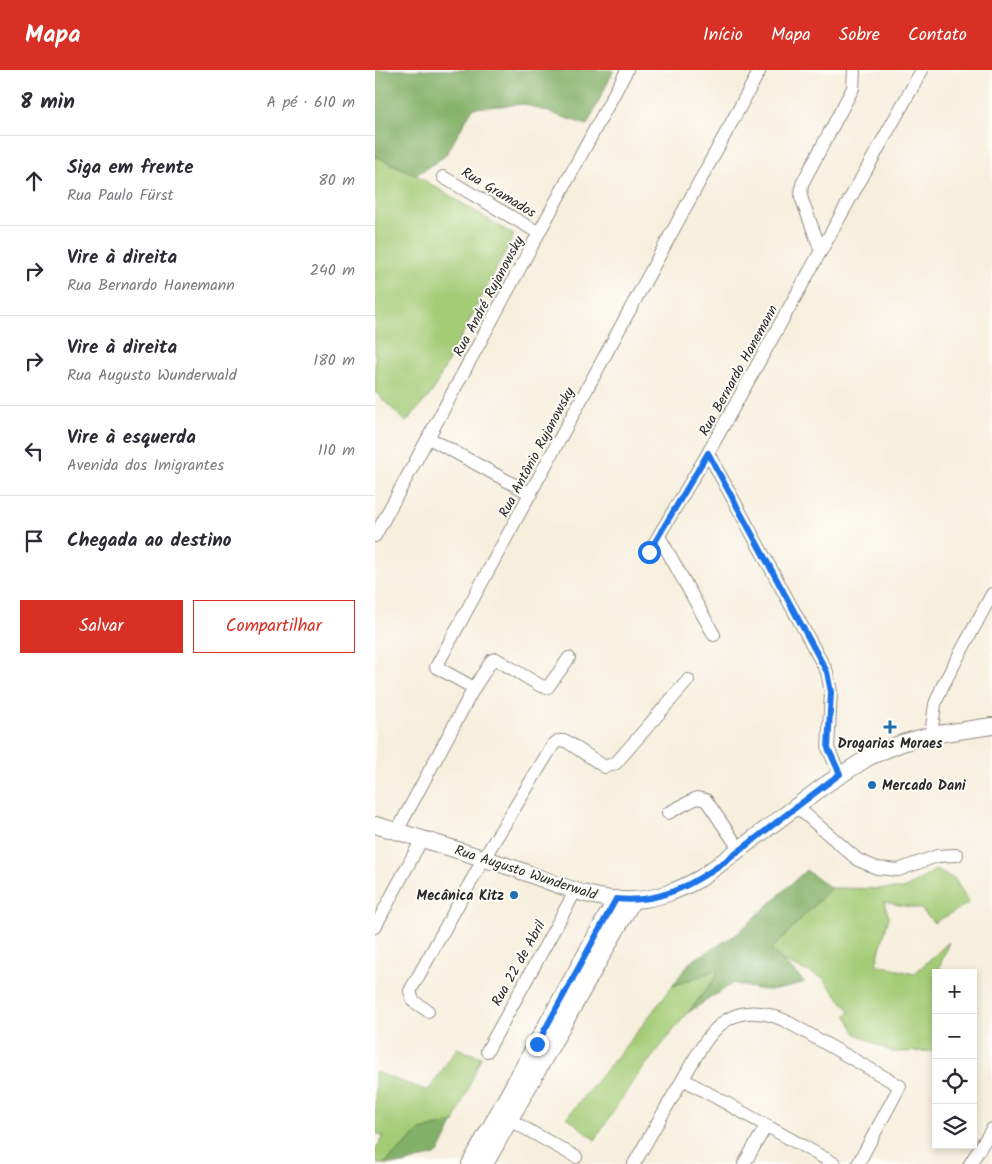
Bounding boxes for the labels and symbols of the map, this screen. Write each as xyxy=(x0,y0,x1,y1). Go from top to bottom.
street label: Rua Gramados xyxy=(457,162,540,224)
street label: Rua André Rujanowsky xyxy=(448,232,530,361)
street label: Rua Bernardo Hanemann xyxy=(694,301,784,440)
street label: Rua Antônio Rujanowsky xyxy=(493,383,581,522)
route start xyxy=(638,541,661,564)
marker: Drogarias Moraes xyxy=(884,721,896,733)
place label: Drogarias Moraes xyxy=(838,733,943,755)
place label: Mercado Dani xyxy=(882,775,966,797)
marker: Mercado Dani xyxy=(866,779,878,791)
street label: Rua Augusto Wunderwald xyxy=(452,840,601,907)
place label: Mecânica Kitz xyxy=(417,885,504,907)
marker: Mecânica Kitz xyxy=(508,889,520,901)
street label: Rua 22 de Abril xyxy=(486,916,552,1010)
route end xyxy=(526,1033,549,1056)

